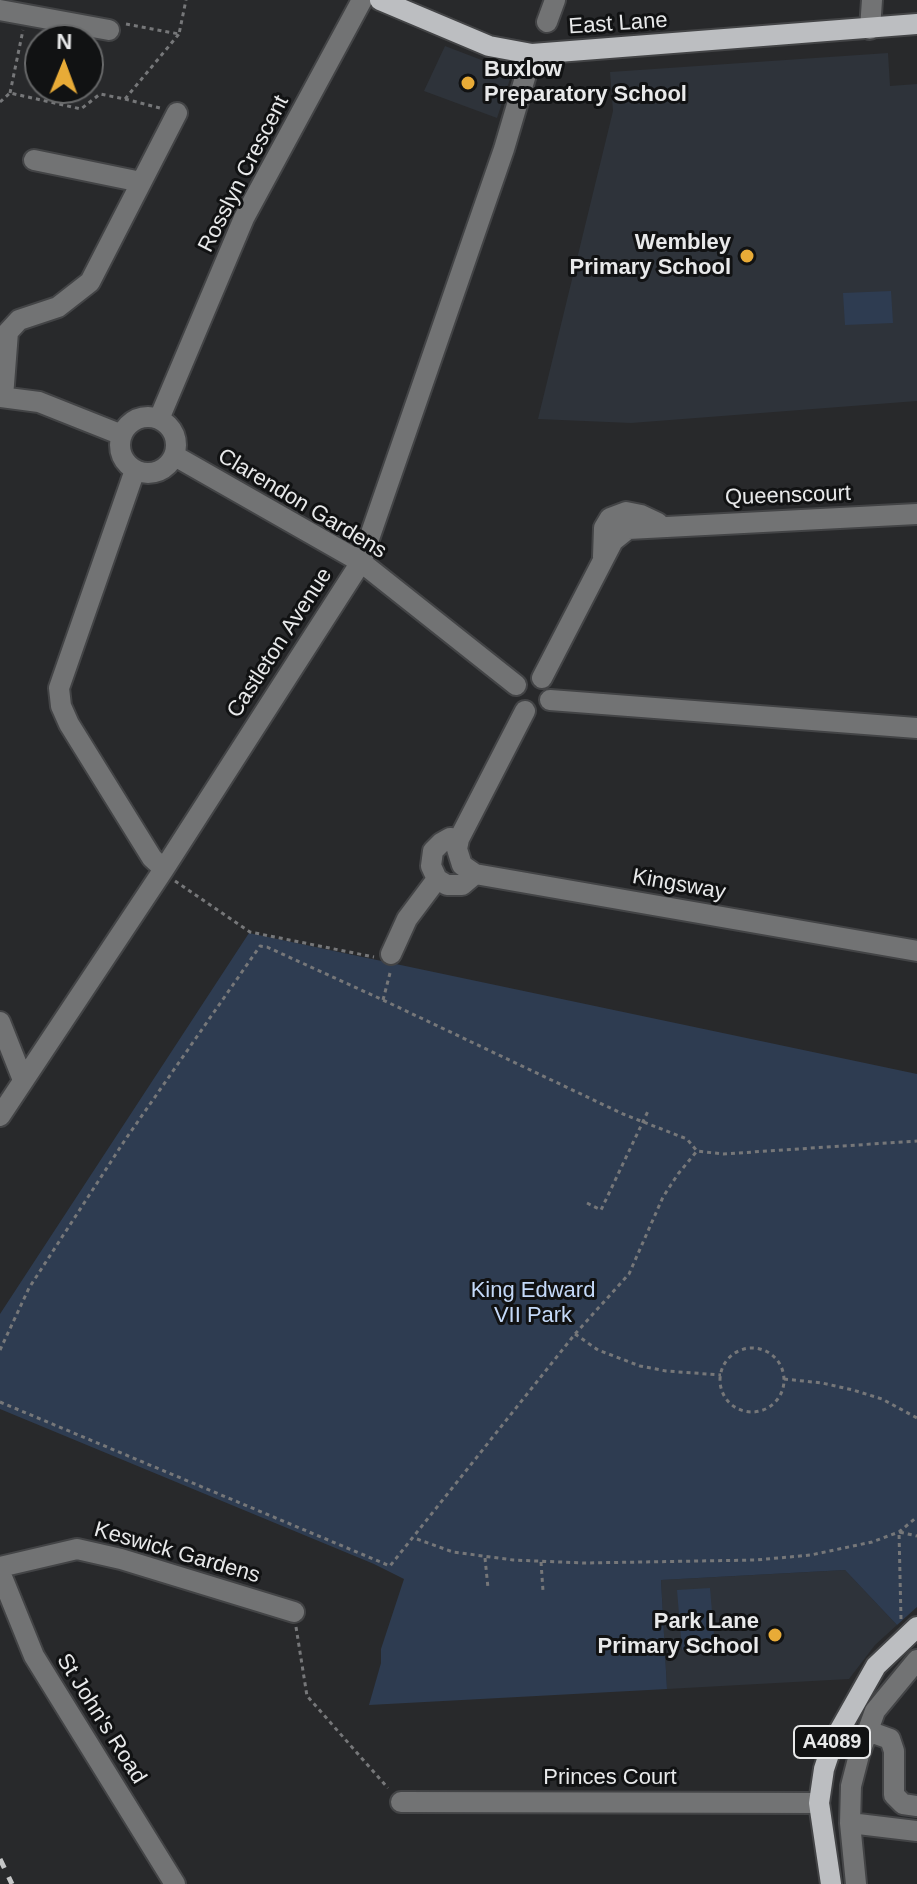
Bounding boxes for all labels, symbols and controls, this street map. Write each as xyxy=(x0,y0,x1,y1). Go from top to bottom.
street label: East Lane xyxy=(568,7,668,41)
north arrow xyxy=(24,24,104,104)
text: N xyxy=(56,29,73,54)
place label: Buxlow Preparatory School xyxy=(484,57,687,108)
marker: Buxlow Preparatory School xyxy=(459,74,477,92)
street label: Rosslyn Crescent xyxy=(193,91,295,257)
place label: Wembley Primary School xyxy=(570,230,731,282)
marker: Wembley Primary School xyxy=(738,247,756,265)
street label: Clarendon Gardens xyxy=(213,443,391,565)
street label: Queenscourt xyxy=(725,481,851,511)
street label: Castleton Avenue xyxy=(222,563,338,723)
street label: Kingsway xyxy=(630,864,728,906)
park label: King Edward VII Park xyxy=(471,1278,595,1330)
street label: Keswick Gardens xyxy=(91,1517,263,1589)
place label: Park Lane Primary School xyxy=(598,1609,759,1660)
marker: Park Lane Primary School xyxy=(766,1626,784,1644)
street label: St John's Road xyxy=(50,1649,152,1789)
road number: A4089 xyxy=(794,1726,870,1758)
street label: Princes Court xyxy=(543,1765,677,1791)

